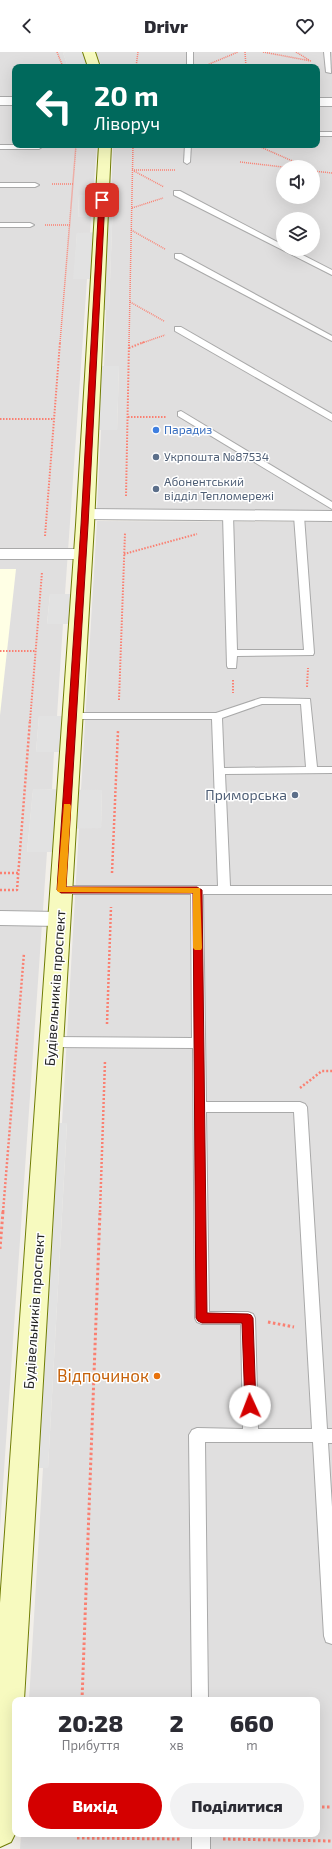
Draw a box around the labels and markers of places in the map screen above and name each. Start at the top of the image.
pin [85,183,119,217]
place label: Парадиз [164,422,212,436]
marker: Парадиз [151,425,161,435]
place label: Укрпошта №87534 [164,449,269,463]
marker: Укрпошта №87534 [151,452,161,462]
place label: Абонентський відділ Тепломережі [164,474,274,502]
marker: Абонентський відділ Тепломережі [151,484,161,494]
place label: Приморська [205,786,287,803]
marker: Приморська [290,790,300,800]
place label: Відпочинок [57,1365,149,1385]
marker: Відпочинок [152,1371,162,1381]

